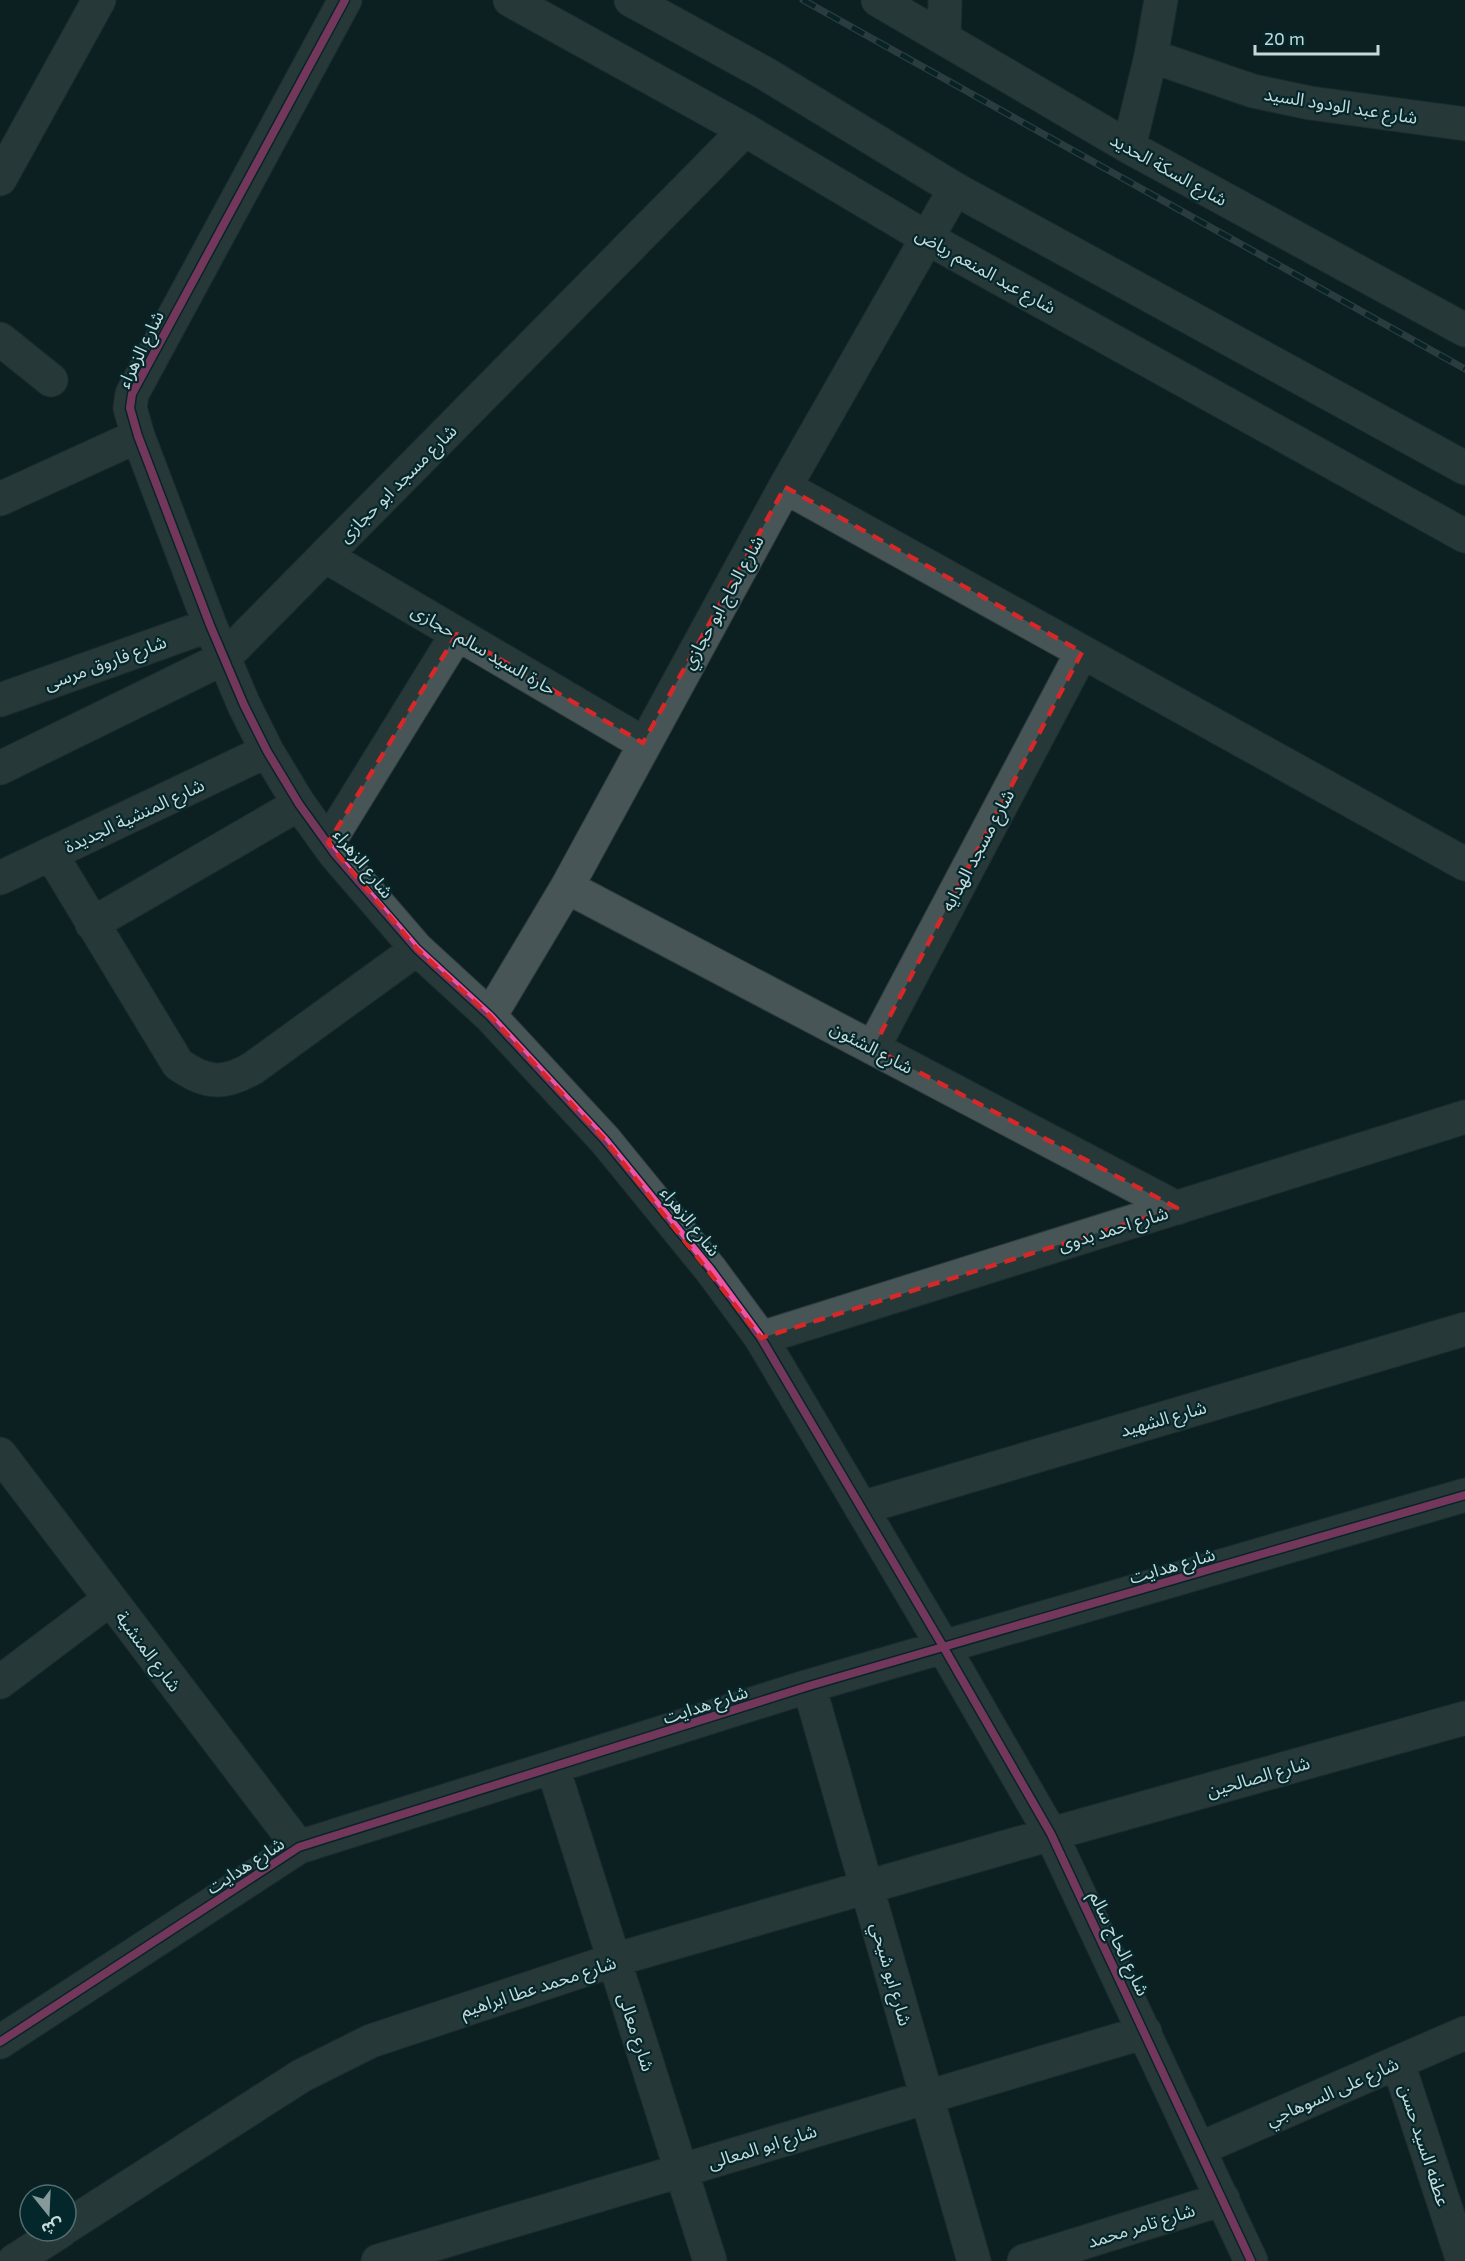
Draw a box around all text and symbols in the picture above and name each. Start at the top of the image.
scale bar [1255,18,1378,56]
text: 20 m [1264,27,1305,49]
street label: شارع عبد الودود السيد [1262,82,1419,132]
street label: شارع السكة الحديد [1105,128,1231,214]
street label: شارع عبد المنعم رياض [910,222,1060,321]
street label: شارع الزهراء [112,307,172,393]
street label: شارع مسجد ابو حجازى [333,419,464,550]
street label: شارع الحاج ابو حجازي [676,531,771,675]
street label: حارة السيد سالم حجازى [406,599,560,702]
street label: شارع فاروق مرسى [41,630,170,698]
street label: شارع المنشية الجديدة [61,773,209,861]
street label: شارع مسجد الهدايه [936,785,1022,917]
street label: شارع الزهراء [326,824,399,905]
street label: شارع الشئون [825,1016,917,1081]
street label: شارع الزهراء [653,1182,726,1263]
street label: شارع احمد بدوى [1055,1201,1172,1259]
street label: شارع الشهيد [1117,1395,1210,1445]
street label: شارع هدايت [1127,1542,1219,1592]
street label: شارع المنشية [108,1606,186,1698]
street label: شارع هدايت [660,1680,752,1732]
street label: شارع الصالحين [1204,1751,1313,1805]
street label: شارع هدايت [202,1832,290,1902]
street label: شارع الحاج سالم [1081,1887,1155,2001]
street label: شارع ابو شيحي [863,1920,917,2029]
street label: شارع محمد عطا ابراهيم [457,1950,620,2025]
street label: شارع معالى [610,1990,660,2075]
street label: شارع على السوهاجي [1262,2052,1403,2134]
street label: عطفه السيد حسن [1394,2081,1455,2209]
street label: شارع ابو المعالى [705,2119,820,2177]
north arrow [18,2183,78,2243]
street label: شارع تامر محمد [1085,2198,1199,2256]
text: ش [39,2214,66,2240]

